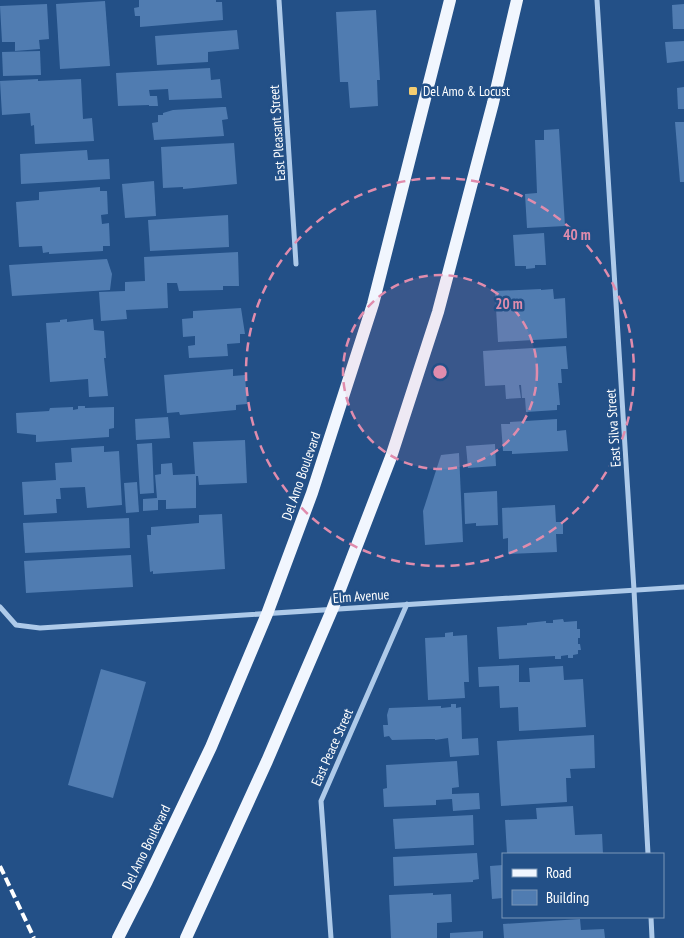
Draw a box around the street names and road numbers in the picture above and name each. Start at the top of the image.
street label: East Pleasant Street [265,84,289,182]
street label: East Silva Street [601,388,625,468]
street label: Del Amo Boulevard [277,429,325,523]
street label: Elm Avenue [332,585,390,607]
street label: East Peace Street [307,705,357,789]
street label: Del Amo Boulevard [118,802,174,892]

